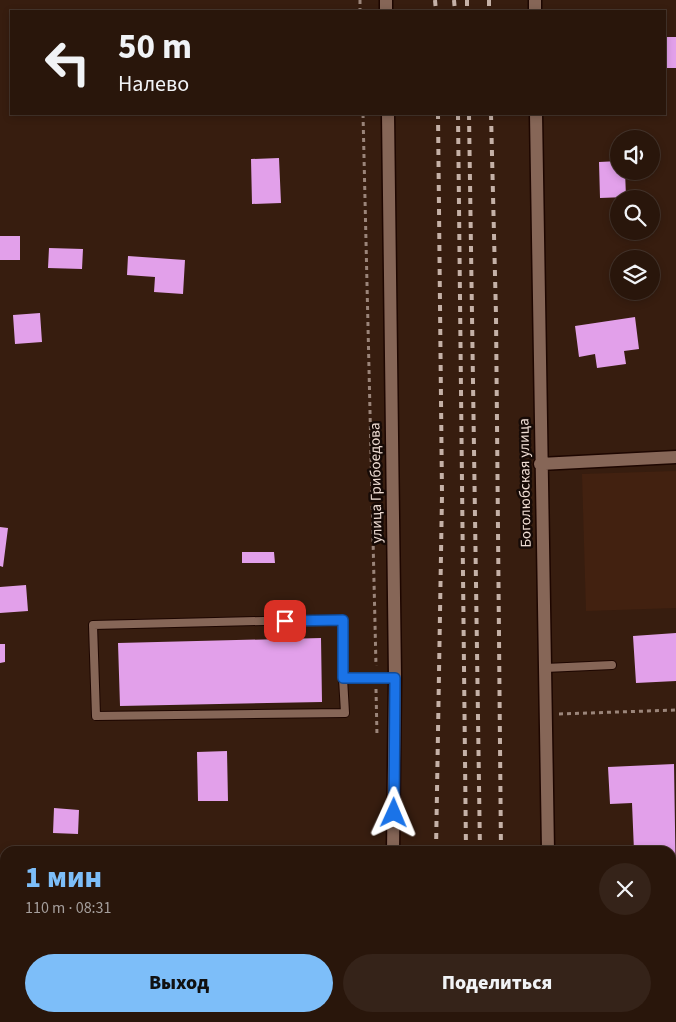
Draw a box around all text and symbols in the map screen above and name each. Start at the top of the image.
text: 50 m [118,22,192,72]
icon: left [35,30,100,95]
text: Налево [118,68,189,100]
map controls [610,130,660,300]
button: sound [610,130,660,180]
button: search [610,190,660,240]
button: layers [610,250,660,300]
street label: Боголюбская улица [513,418,537,548]
street label: улица Грибоедова [364,422,388,544]
pin [264,600,306,642]
icon: arrive [271,607,299,635]
position arrow [367,786,419,838]
text: 1 мин [25,856,102,899]
button: close [599,863,651,915]
text: 110 m · 08:31 [25,897,112,919]
button: Выход [25,954,333,1012]
button: Поделиться [343,954,651,1012]

